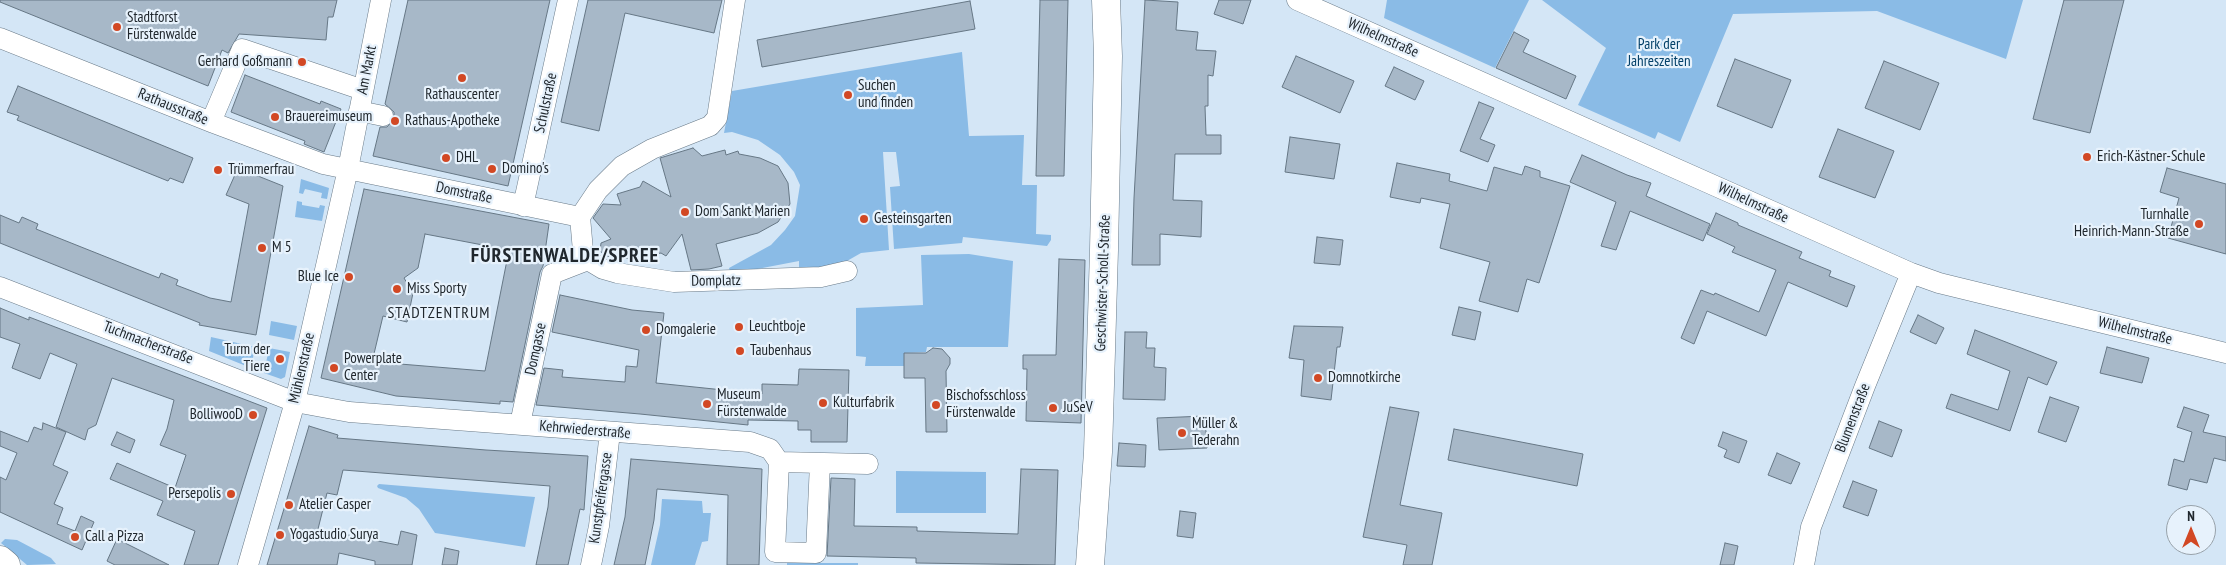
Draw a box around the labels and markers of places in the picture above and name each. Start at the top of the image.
place label: Stadtforst Fürstenwalde [127,9,197,44]
marker: Stadtforst Fürstenwalde [111,21,123,33]
place label: Gerhard Goßmann [198,53,292,71]
marker: Gerhard Goßmann [296,56,308,68]
marker: Rathauscenter [456,72,468,84]
place label: Suchen und finden [858,77,913,112]
place label: Rathauscenter [425,86,499,104]
marker: Suchen und finden [842,89,854,101]
place label: Brauereimuseum [285,108,372,126]
marker: Brauereimuseum [269,111,281,123]
place label: Rathaus-Apotheke [405,112,500,130]
marker: Rathaus-Apotheke [389,115,401,127]
place label: Erich-Kästner-Schule [2097,148,2206,166]
place label: DHL [456,149,478,167]
marker: Erich-Kästner-Schule [2081,151,2093,163]
marker: DHL [440,152,452,164]
place label: Domino's [502,160,549,178]
place label: Trümmerfrau [228,161,294,179]
marker: Domino's [486,163,498,175]
marker: Trümmerfrau [212,164,224,176]
place label: Dom Sankt Marien [695,203,790,221]
marker: Dom Sankt Marien [679,206,691,218]
place label: Turnhalle Heinrich-Mann-Straße [2074,206,2189,241]
place label: Gesteinsgarten [874,210,951,228]
marker: Gesteinsgarten [858,213,870,225]
marker: Turnhalle Heinrich-Mann-Straße [2193,218,2205,230]
place label: M 5 [272,239,291,257]
marker: M 5 [256,242,268,254]
place label: Blue Ice [298,268,339,286]
marker: Blue Ice [343,271,355,283]
place label: Miss Sporty [407,280,467,298]
marker: Miss Sporty [391,283,403,295]
place label: Leuchtboje [749,318,806,336]
place label: Domgalerie [656,321,716,339]
marker: Leuchtboje [733,321,745,333]
marker: Domgalerie [640,324,652,336]
place label: Turm der Tiere [224,341,270,376]
place label: Taubenhaus [750,342,811,360]
marker: Taubenhaus [734,345,746,357]
place label: Powerplate Center [344,350,402,385]
marker: Turm der Tiere [274,353,286,365]
marker: Powerplate Center [328,362,340,374]
place label: Domnotkirche [1328,369,1401,387]
marker: Domnotkirche [1312,372,1324,384]
place label: Museum Fürstenwalde [717,386,787,421]
place label: Bischofsschloss Fürstenwalde [946,387,1026,422]
place label: Kulturfabrik [833,394,894,412]
marker: Kulturfabrik [817,397,829,409]
marker: Museum Fürstenwalde [701,398,713,410]
marker: Bischofsschloss Fürstenwalde [930,399,942,411]
place label: JuSeV [1063,399,1093,417]
marker: JuSeV [1047,402,1059,414]
place label: BolliwooD [190,406,243,424]
marker: BolliwooD [247,409,259,421]
place label: Müller & Tederahn [1192,415,1239,450]
marker: Müller & Tederahn [1176,427,1188,439]
place label: Persepolis [168,485,221,503]
marker: Persepolis [225,488,237,500]
place label: Atelier Casper [299,496,371,514]
marker: Atelier Casper [283,499,295,511]
place label: Yogastudio Surya [290,526,378,544]
place label: Call a Pizza [85,528,144,546]
marker: Yogastudio Surya [274,529,286,541]
marker: Call a Pizza [69,531,81,543]

